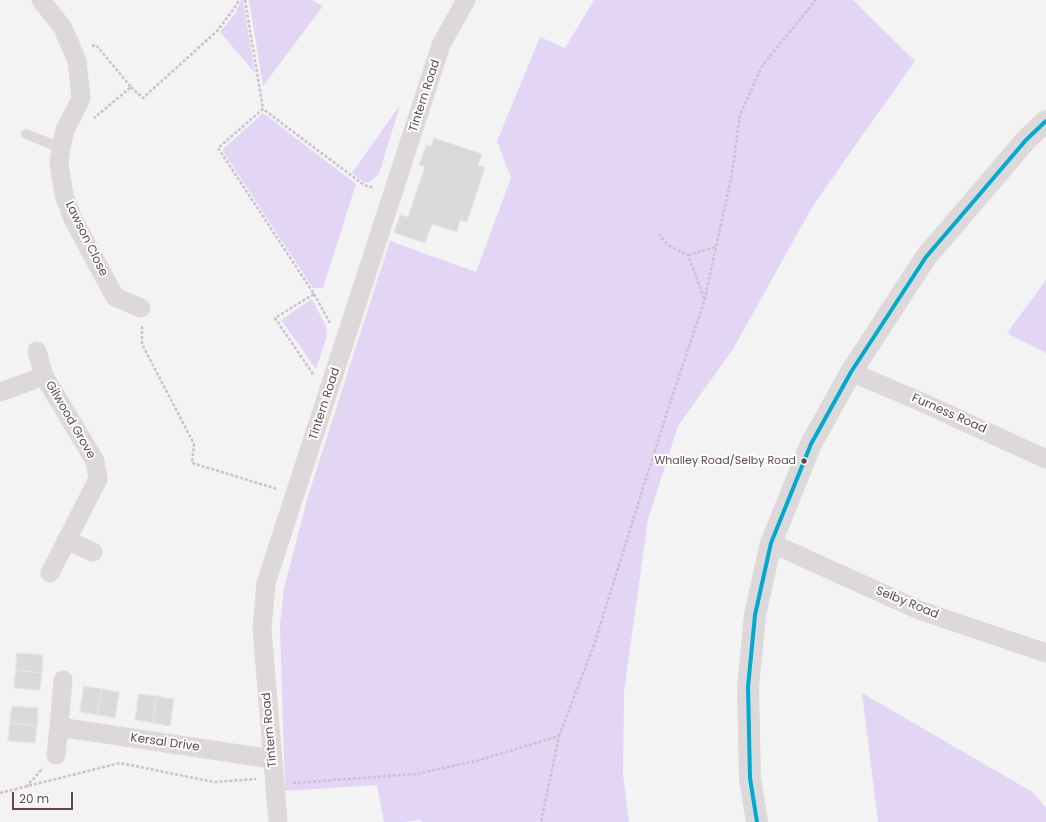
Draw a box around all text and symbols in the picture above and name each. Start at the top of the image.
street label: Tintern Road [406,58,444,134]
street label: Lawson Close [62,199,110,279]
street label: Tintern Road [306,366,344,442]
street label: Gilwood Grove [42,379,98,461]
street label: Furness Road [909,391,989,437]
place label: Whalley Road/Selby Road [654,454,796,468]
marker: Whalley Road/Selby Road [799,456,809,466]
street label: Selby Road [873,584,941,622]
street label: Tintern Road [260,692,280,768]
street label: Kersal Drive [129,731,201,755]
scale bar [14,784,75,810]
text: 20 m [19,790,49,807]

